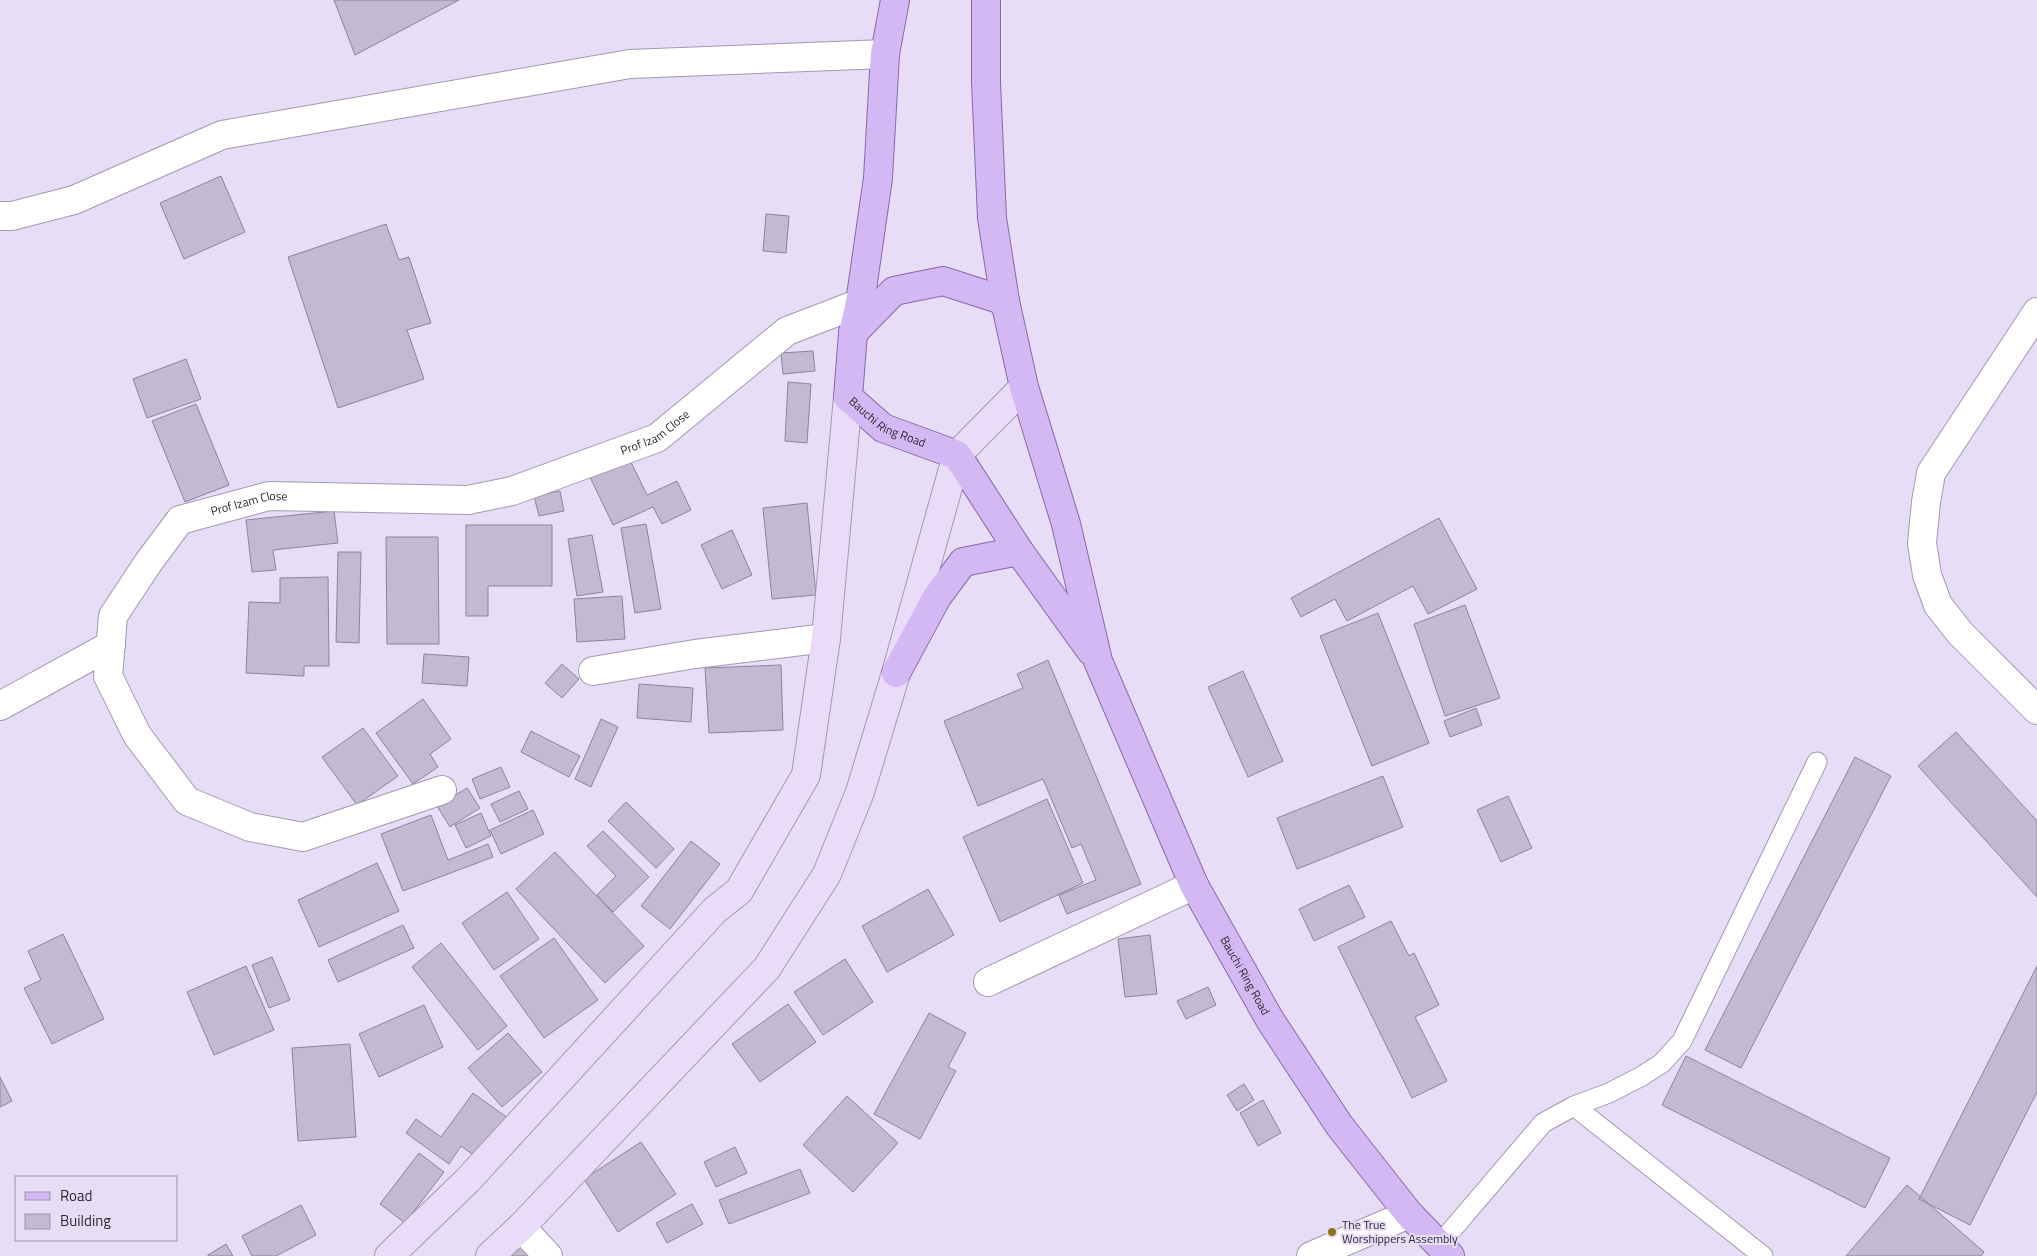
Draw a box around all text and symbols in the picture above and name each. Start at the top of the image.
street label: Bauchi Ring Road [845,392,929,452]
street label: Prof Izam Close [617,405,694,460]
street label: Prof Izam Close [208,486,288,520]
street label: Bauchi Ring Road [1216,932,1275,1019]
legend [15,1176,178,1241]
text: Road [60,1184,92,1207]
text: Building [60,1209,111,1232]
place label: The True Worshippers Assembly [1342,1215,1458,1248]
marker: The True Worshippers Assembly [1326,1226,1338,1238]

